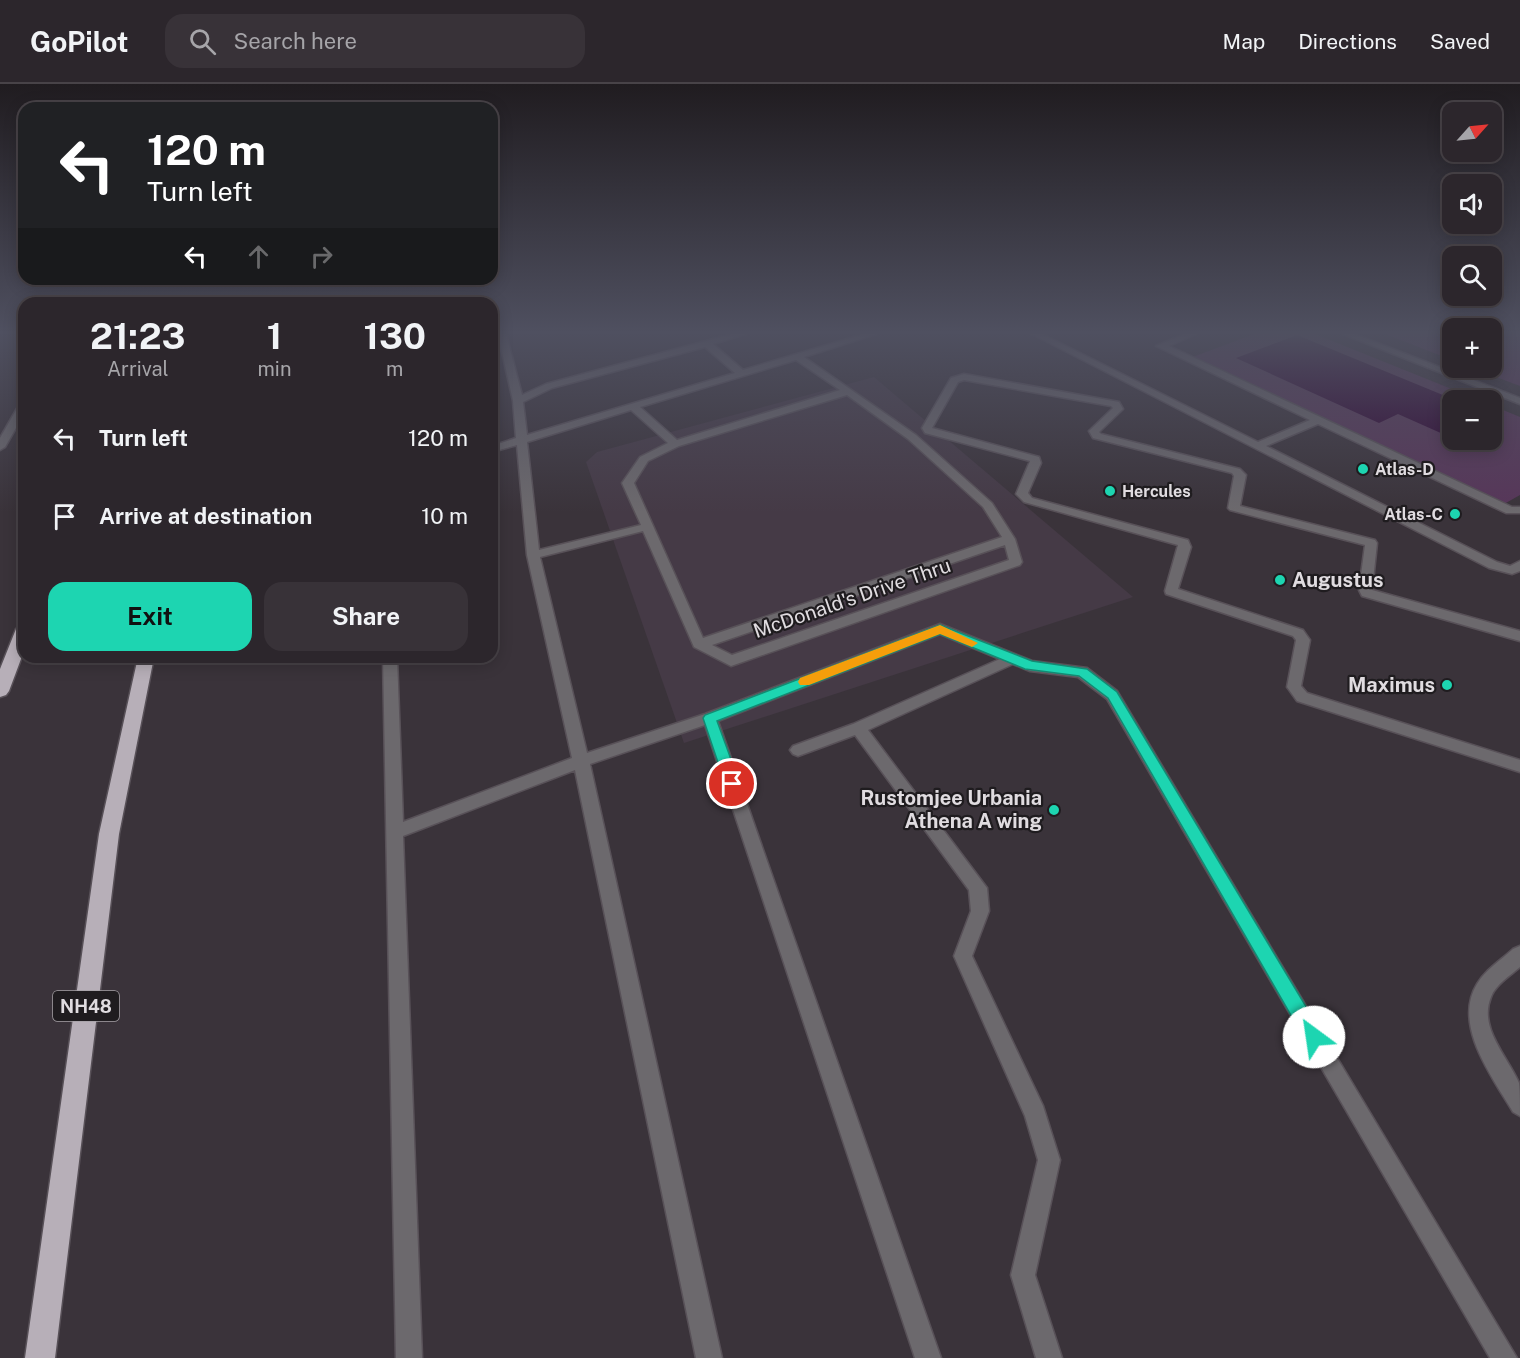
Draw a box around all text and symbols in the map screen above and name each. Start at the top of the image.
search box [165,14,585,68]
text: GoPilot [30,25,129,58]
icon: search [186,25,219,58]
text: Search here [234,28,357,54]
text: Map [1223,29,1265,54]
text: Directions [1298,29,1397,54]
text: Saved [1430,29,1490,54]
north arrow [1442,102,1502,162]
map controls [1442,102,1502,450]
text: 120 m [147,125,266,174]
icon: left [48,126,126,204]
button: sound [1442,174,1502,234]
text: Turn left [147,175,253,207]
icon: left [179,240,212,273]
icon: ahead [242,240,275,273]
icon: right [305,240,338,273]
button: search [1442,246,1502,306]
text: 21:23 [90,315,186,357]
text: 1 [267,315,282,357]
text: 130 [364,315,426,357]
button: + [1442,318,1502,378]
text: Arrival [107,357,169,381]
text: min [258,357,291,381]
text: m [386,357,403,381]
button: − [1442,390,1502,450]
icon: left [48,422,81,455]
text: Turn left [99,425,188,451]
text: 120 m [408,425,468,451]
place label: Atlas-D [1375,460,1434,479]
marker: Atlas-D [1356,462,1370,476]
place label: Hercules [1122,482,1191,501]
marker: Hercules [1103,484,1117,498]
icon: arrive [48,500,81,533]
text: Arrive at destination [99,503,312,529]
text: 10 m [421,503,468,529]
place label: Atlas-C [1384,505,1443,524]
marker: Atlas-C [1448,507,1462,521]
street label: McDonald's Drive Thru [750,553,954,643]
place label: Augustus [1292,568,1384,592]
marker: Augustus [1273,573,1287,587]
button: Exit [48,582,252,651]
button: Share [264,582,468,651]
place label: Maximus [1348,673,1435,697]
marker: Maximus [1440,678,1454,692]
pin [706,758,757,809]
icon: arrive [715,767,748,800]
place label: Rustomjee Urbania Athena A wing [860,786,1042,833]
marker: Rustomjee Urbania Athena A wing [1047,803,1061,817]
road number: NH48 [53,991,119,1021]
position arrow [1282,1005,1346,1069]

